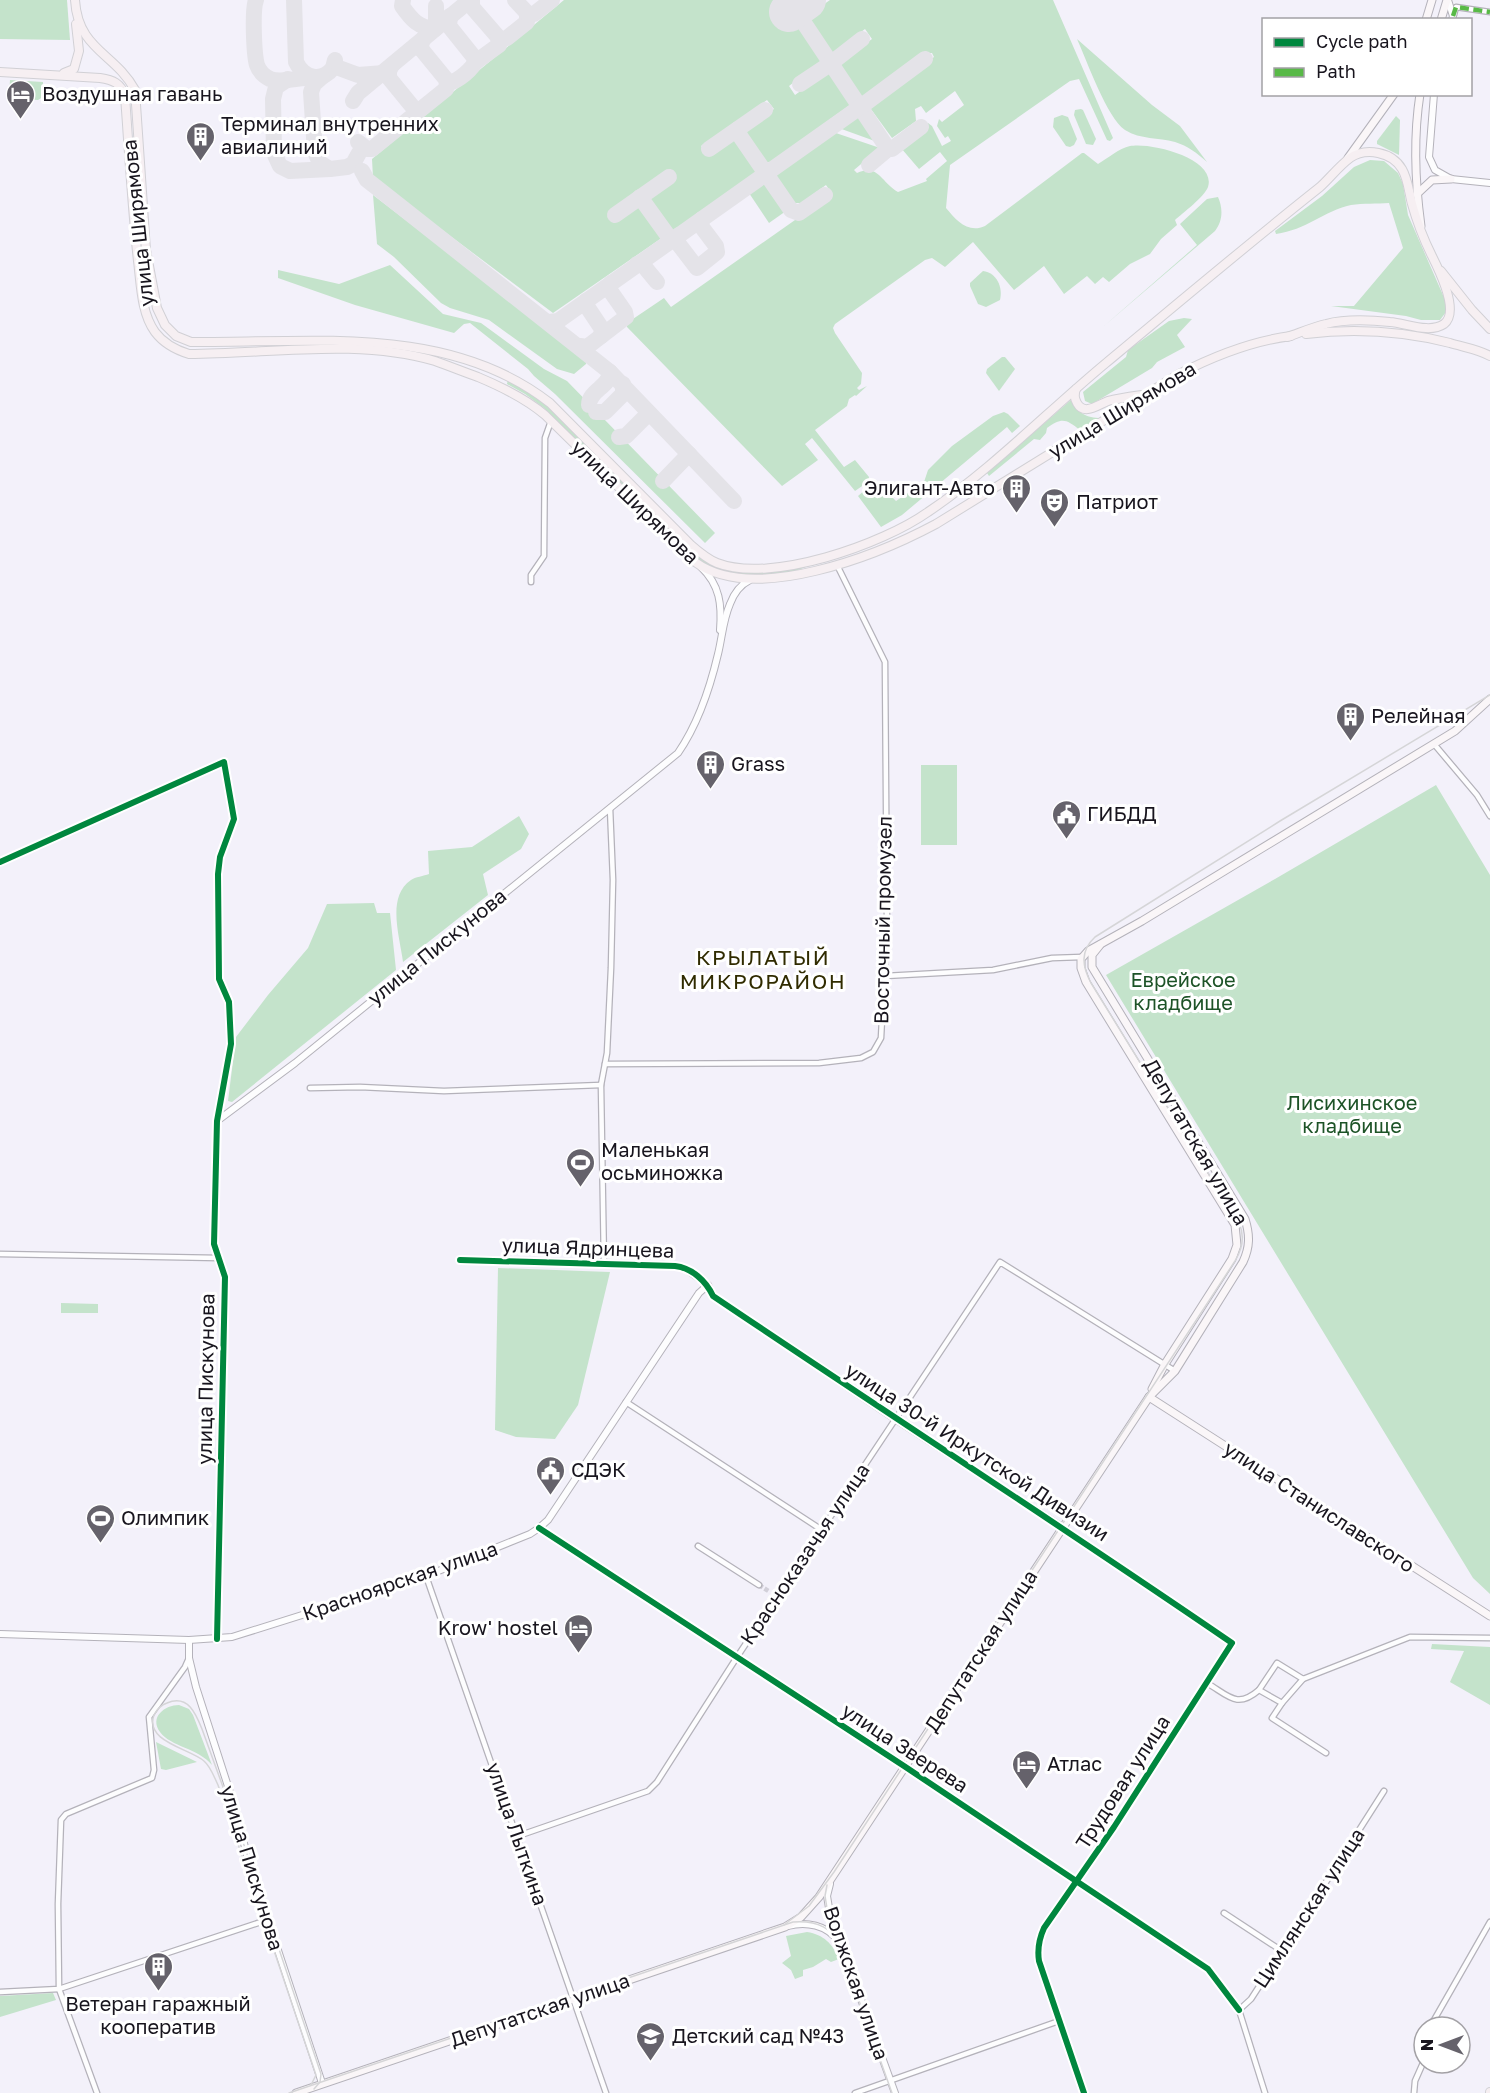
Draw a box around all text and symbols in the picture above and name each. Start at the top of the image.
legend [1262,18,1472,96]
text: Cycle path [1316,30,1408,52]
text: Path [1316,60,1356,82]
hotel icon: Воздушная гавань [5,78,37,120]
place label: Воздушная гавань [42,81,223,105]
place label: Терминал внутренних авиалиний [221,111,439,158]
building icon: Терминал внутренних авиалиний [184,120,216,162]
street label: улица Ширямова [116,138,158,308]
street label: улица Ширямова [1043,356,1200,463]
street label: улица Ширямова [567,434,704,568]
building icon: Элигант-Авто [1000,472,1032,514]
place label: Элигант-Авто [864,475,995,499]
theatre icon: Патриот [1039,486,1071,528]
place label: Патриот [1076,489,1158,513]
building icon: Релейная [1334,700,1366,742]
place label: Релейная [1371,703,1466,727]
building icon: Grass [694,748,726,790]
place label: Grass [731,751,785,775]
public building icon: ГИБДД [1050,798,1082,840]
place label: ГИБДД [1087,801,1157,825]
street label: Восточный промузел [868,816,896,1024]
street label: улица Пискунова [362,883,511,1009]
district label: КРЫЛАТЫЙ МИКРОРАЙОН [680,944,846,994]
park label: Еврейское кладбище [1130,967,1236,1014]
street label: Депутатская улица [1139,1054,1254,1229]
park label: Лисихинское кладбище [1287,1090,1417,1137]
place label: Маленькая осьминожка [601,1137,723,1184]
sports icon: Маленькая осьминожка [564,1146,596,1188]
street label: улица Ядринцева [501,1232,675,1262]
street label: улица Пискунова [192,1293,218,1465]
street label: улица 30-й Иркутской Дивизии [841,1357,1114,1545]
street label: улица Станиславского [1220,1436,1419,1577]
public building icon: СДЭК [534,1454,566,1496]
place label: СДЭК [571,1457,626,1481]
street label: Красноказачья улица [734,1458,874,1649]
sports icon: Олимпик [84,1502,116,1544]
place label: Олимпик [121,1505,209,1529]
street label: Красноярская улица [299,1535,500,1625]
street label: Депутатская улица [919,1565,1041,1736]
hotel icon: Krow' hostel [563,1612,595,1654]
place label: Krow' hostel [438,1615,558,1639]
street label: улица Зверева [838,1697,973,1797]
street label: Трудовая улица [1070,1710,1174,1853]
hotel icon: Атлас [1010,1748,1042,1790]
place label: Атлас [1047,1751,1102,1775]
street label: улица Лыткина [482,1759,554,1908]
street label: улица Пискунова [216,1782,289,1953]
street label: Цимлянская улица [1248,1823,1369,1992]
street label: Волжская улица [819,1903,894,2063]
building icon: Ветеран гаражный кооператив [142,1950,174,1992]
street label: Депутатская улица [447,1967,633,2051]
place label: Ветеран гаражный кооператив [65,1991,251,2038]
north arrow [1412,2015,1472,2075]
school or university icon: Детский сад №43 [635,2020,667,2062]
place label: Детский сад №43 [672,2023,844,2047]
text: N [1417,2039,1437,2051]

